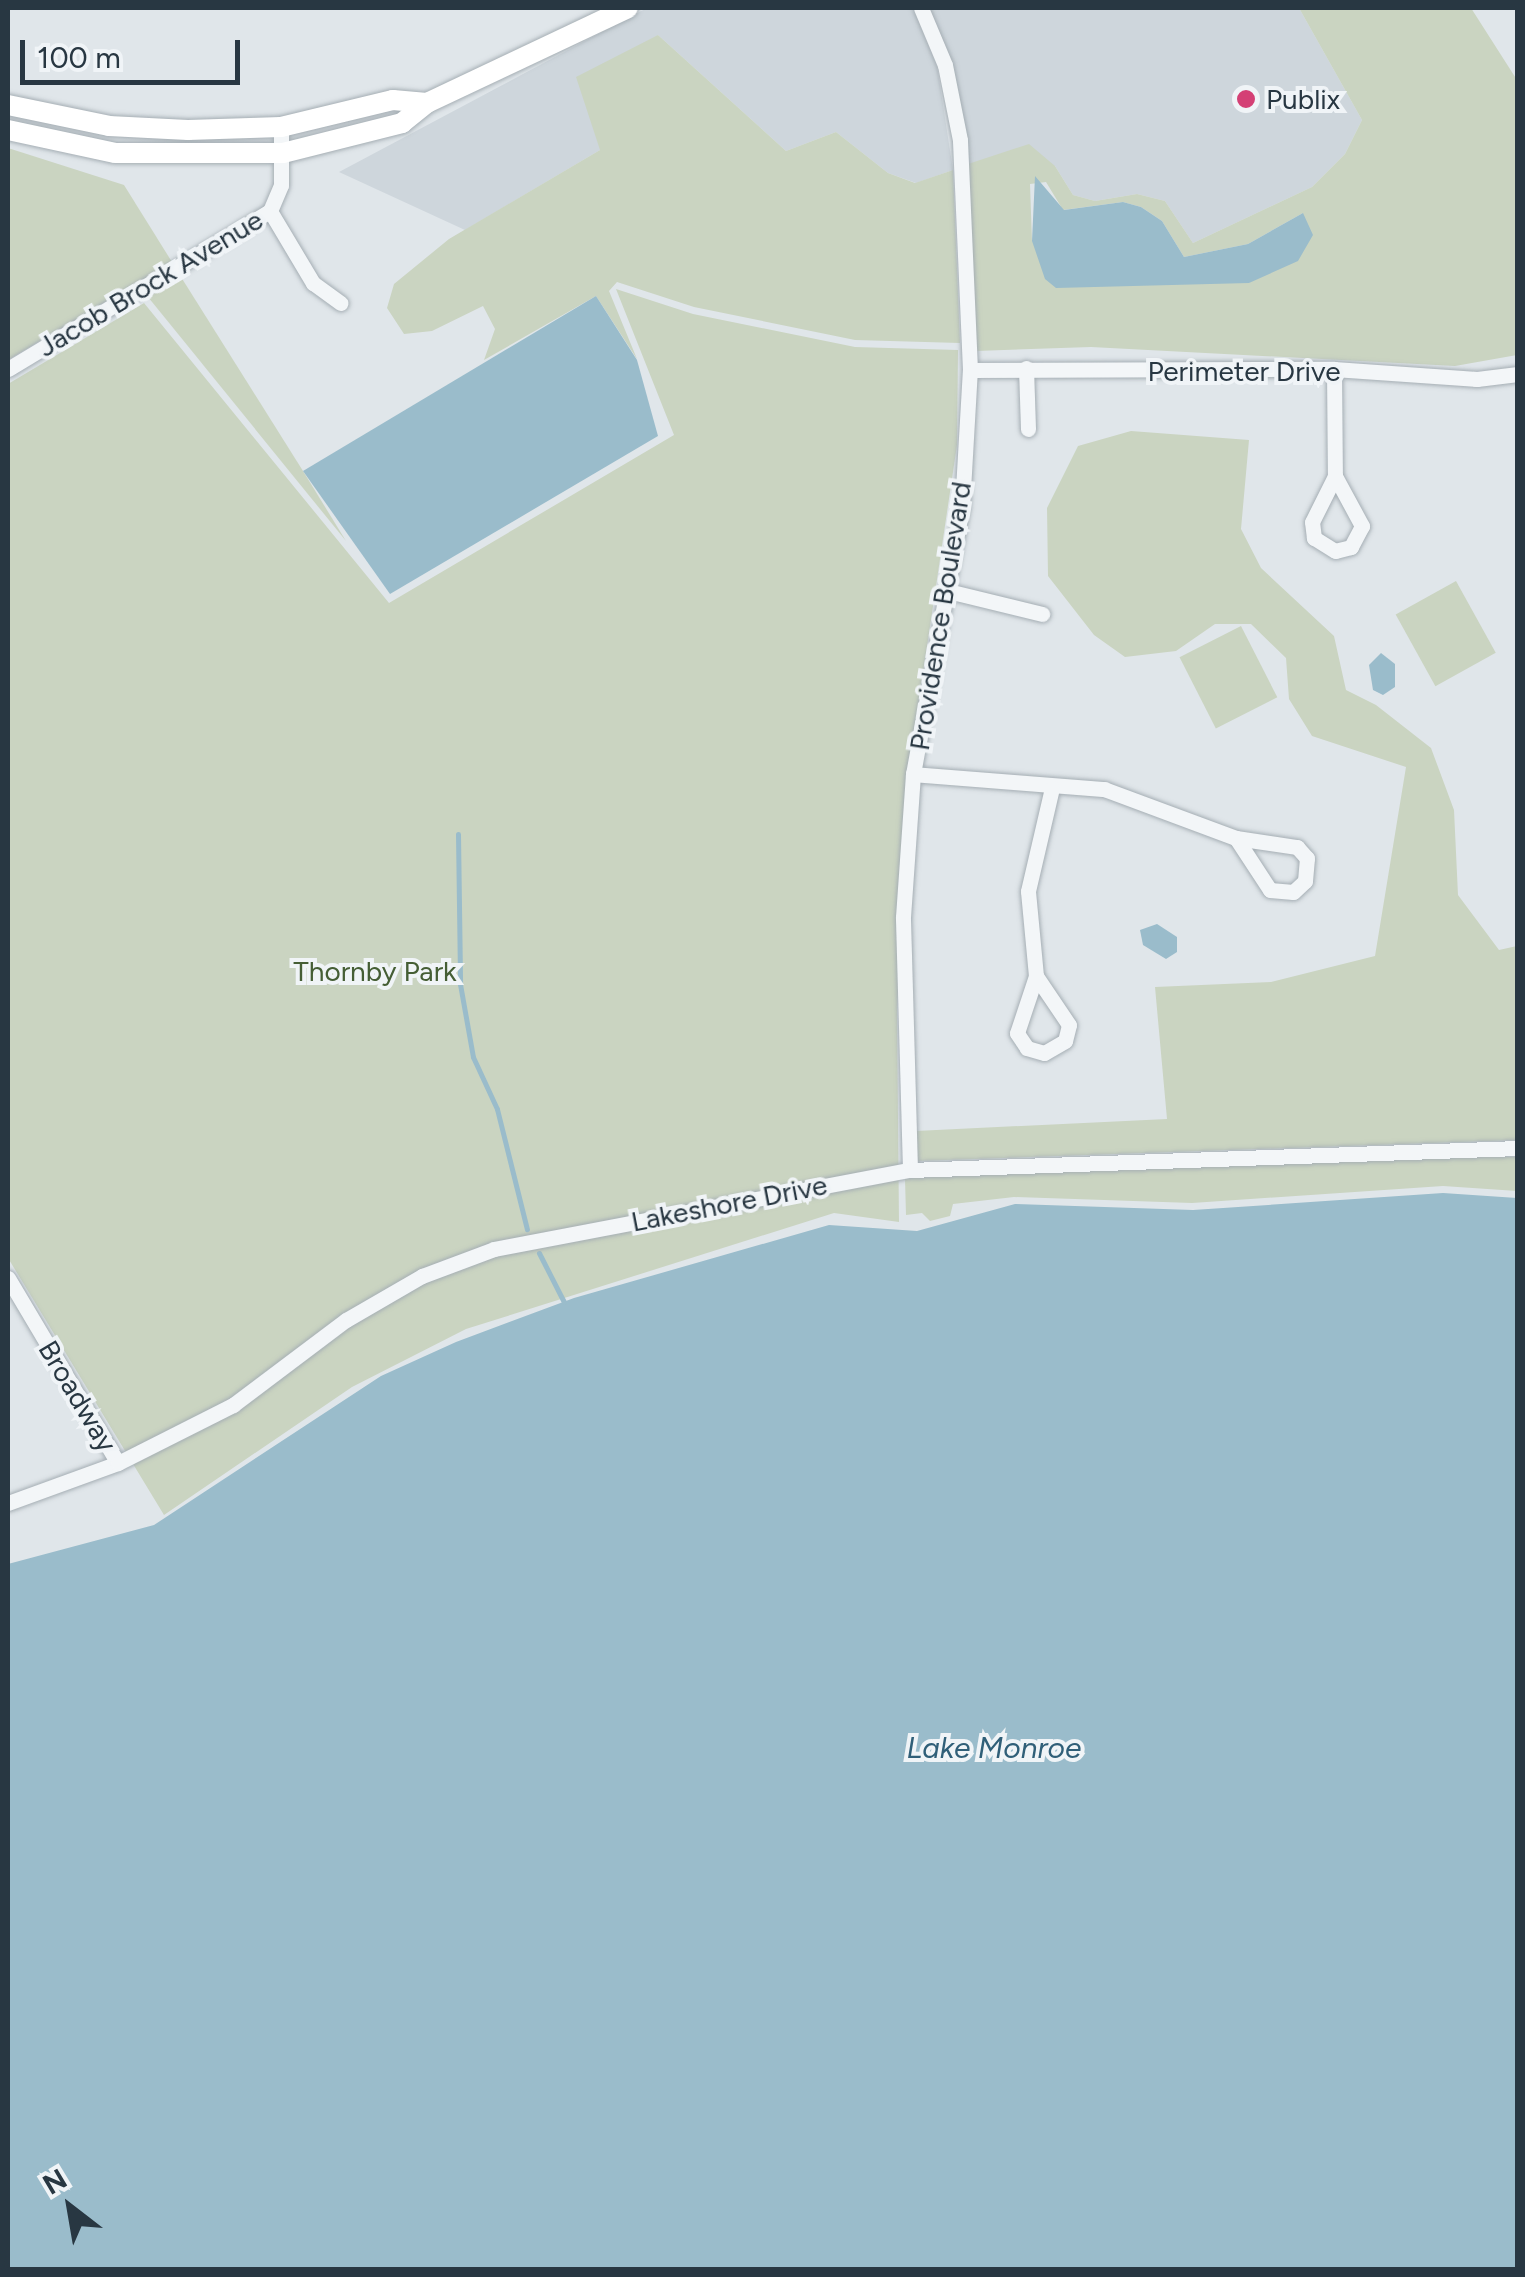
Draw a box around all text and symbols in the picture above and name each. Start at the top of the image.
scale bar [25,20,245,82]
text: 100 m [37,39,121,76]
place label: Publix [1266,82,1340,116]
marker: Publix [1235,88,1257,110]
street label: Jacob Brock Avenue [31,203,269,363]
street label: Perimeter Drive [1147,354,1341,388]
street label: Providence Boulevard [902,479,978,753]
park label: Thornby Park [293,954,457,988]
street label: Lakeshore Drive [628,1168,830,1238]
street label: Broadway [32,1334,124,1458]
water label: Lake Monroe [907,1730,1081,1766]
north arrow [20,2157,120,2257]
text: N [37,2161,73,2201]

